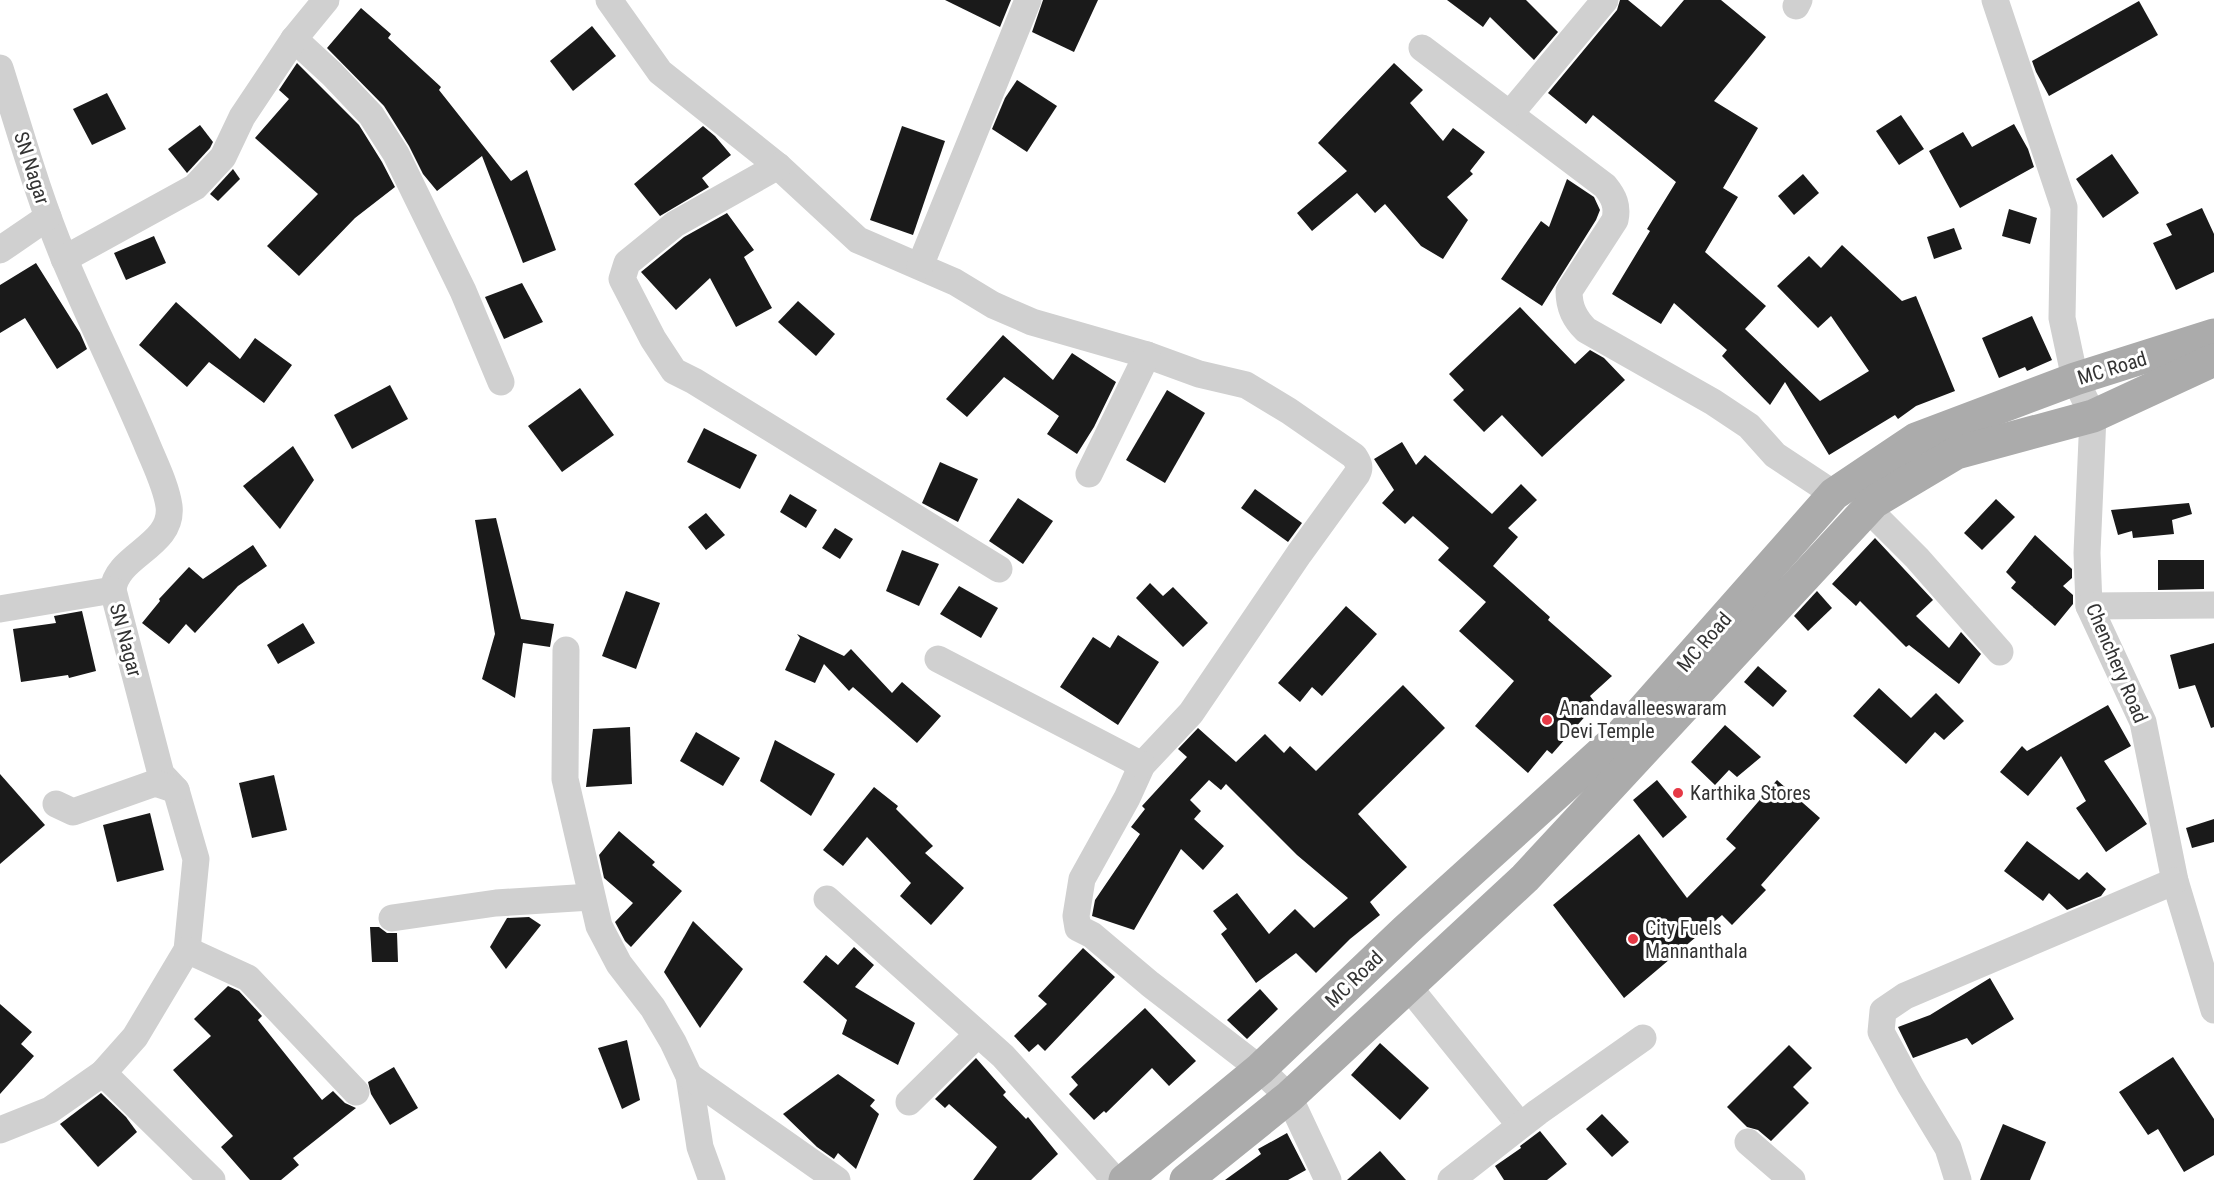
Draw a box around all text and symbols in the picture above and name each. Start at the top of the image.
street label: SN Nagar [9,129,55,207]
street label: MC Road [2074,346,2150,390]
street label: Chenchery Road [2081,600,2153,726]
street label: SN Nagar [105,601,147,679]
street label: MC Road [1672,607,1736,677]
place label: Anandavalleeswaram Devi Temple [1559,696,1727,743]
marker: Anandavalleeswaram Devi Temple [1540,713,1554,727]
place label: Karthika Stores [1690,781,1811,805]
marker: Karthika Stores [1671,786,1685,800]
place label: City Fuels Mannanthala [1645,916,1748,963]
marker: City Fuels Mannanthala [1626,932,1640,946]
street label: MC Road [1320,946,1388,1012]

